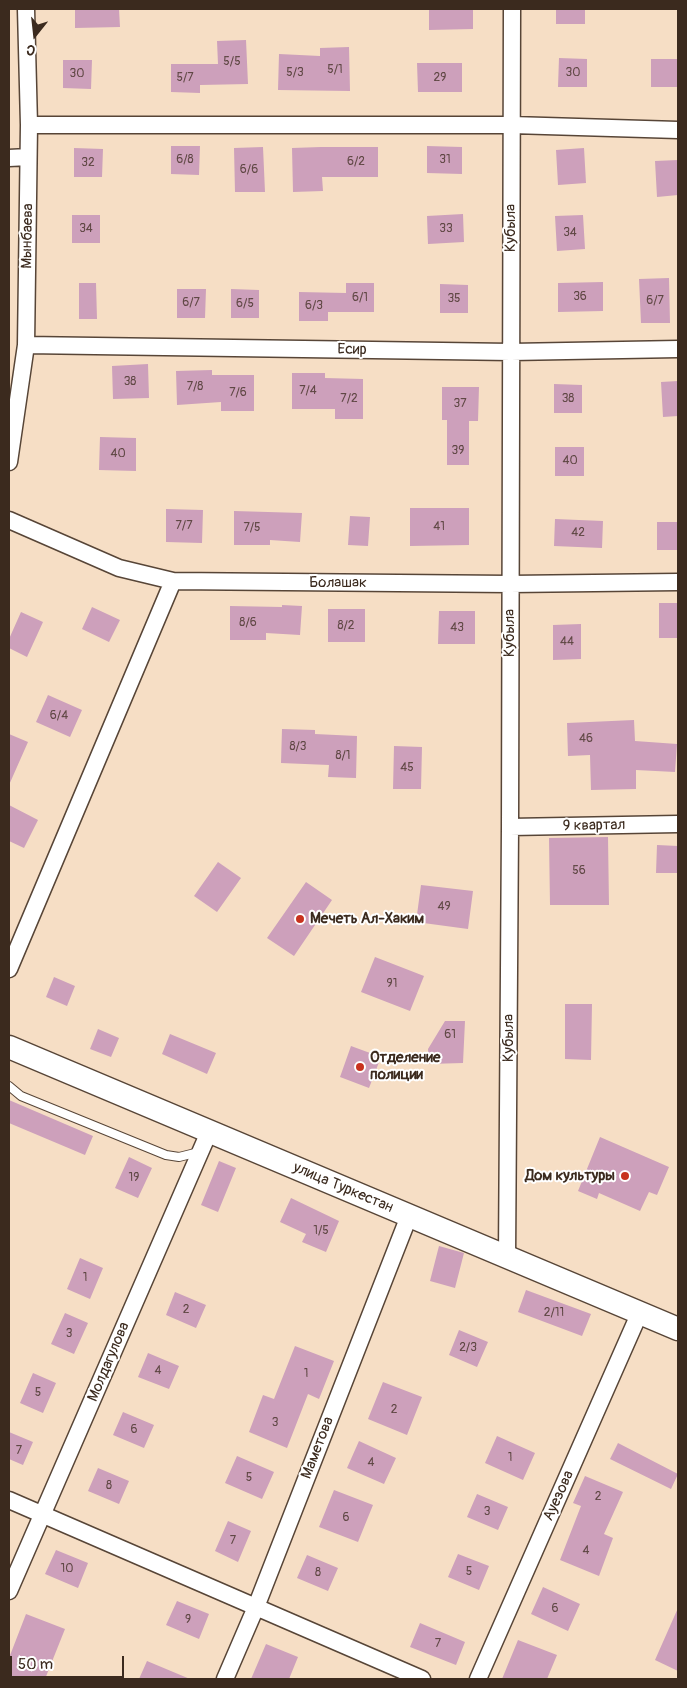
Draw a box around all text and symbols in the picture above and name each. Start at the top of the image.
north arrow [10,10,60,60]
text: С [24,41,37,59]
house number: 5/5 [223,55,241,69]
house number: 5/1 [327,63,343,77]
house number: 5/3 [286,66,304,80]
house number: 30 [566,66,580,80]
house number: 30 [70,67,84,81]
house number: 5/7 [176,71,194,85]
house number: 29 [434,71,446,85]
house number: 6/8 [176,153,194,167]
house number: 31 [439,153,451,167]
house number: 6/2 [347,155,365,169]
house number: 32 [81,156,95,170]
house number: 6/6 [240,163,258,177]
street label: Мынбаева [18,203,38,269]
street label: Кубыла [502,204,520,252]
house number: 34 [79,222,93,236]
house number: 33 [439,222,453,236]
house number: 34 [563,226,577,240]
house number: 36 [573,290,587,304]
house number: 6/1 [352,291,368,305]
house number: 35 [447,292,461,306]
house number: 6/7 [646,294,664,308]
house number: 6/7 [182,296,200,310]
house number: 6/5 [236,297,254,311]
house number: 6/3 [305,299,323,313]
street label: Есир [337,341,367,359]
house number: 38 [124,375,136,389]
house number: 7/8 [187,380,203,394]
house number: 7/4 [299,384,317,398]
house number: 7/6 [229,386,247,400]
house number: 7/2 [340,392,358,406]
house number: 38 [562,392,574,406]
house number: 37 [453,397,467,411]
house number: 39 [452,444,464,458]
house number: 40 [110,447,126,461]
house number: 40 [562,454,578,468]
house number: 7/7 [175,519,193,533]
house number: 41 [433,520,445,534]
house number: 7/5 [243,521,261,535]
house number: 42 [571,526,585,540]
street label: Болашак [309,574,367,592]
street label: Кубыла [501,609,519,657]
house number: 8/6 [239,616,257,630]
house number: 8/2 [337,619,355,633]
house number: 43 [450,621,464,635]
house number: 44 [560,635,574,649]
house number: 6/4 [50,709,68,723]
house number: 46 [579,732,593,746]
house number: 8/3 [289,740,307,754]
house number: 8/1 [335,749,351,763]
house number: 45 [400,761,414,775]
street label: 9 квартал [563,816,625,836]
house number: 56 [572,864,586,878]
house number: 49 [437,900,451,914]
place label: Мечеть Ал-Хаким [310,910,424,928]
marker: Мечеть Ал-Хаким [294,913,306,925]
house number: 91 [387,977,397,991]
street label: Кубыла [500,1014,518,1062]
house number: 61 [444,1028,456,1042]
place label: Отделение полиции [370,1049,440,1084]
marker: Отделение полиции [354,1061,366,1073]
street label: улица Туркестан [290,1159,396,1217]
place label: Дом культуры [525,1167,615,1185]
marker: Дом культуры [619,1170,631,1182]
house number: 19 [129,1171,139,1185]
house number: 1/5 [313,1224,329,1238]
house number: 1 [83,1271,87,1285]
house number: 2 [183,1303,189,1317]
house number: 2/11 [544,1306,564,1320]
street label: Молдагулова [84,1320,134,1404]
house number: 3 [66,1327,72,1341]
house number: 2/3 [459,1341,477,1355]
house number: 4 [155,1364,161,1378]
house number: 1 [304,1367,308,1381]
house number: 5 [35,1386,41,1400]
house number: 2 [391,1403,397,1417]
street label: Маметова [298,1414,338,1482]
house number: 3 [272,1416,278,1430]
house number: 6 [131,1423,137,1437]
house number: 7 [16,1444,22,1458]
house number: 1 [508,1451,512,1465]
house number: 4 [368,1456,374,1470]
street label: Ауезова [540,1468,578,1524]
house number: 5 [246,1471,252,1485]
house number: 8 [106,1479,112,1493]
house number: 2 [595,1490,601,1504]
house number: 3 [484,1505,490,1519]
house number: 6 [343,1511,349,1525]
house number: 7 [230,1534,236,1548]
house number: 4 [583,1544,589,1558]
house number: 10 [61,1562,73,1576]
house number: 5 [466,1565,472,1579]
house number: 8 [315,1566,321,1580]
house number: 6 [552,1602,558,1616]
house number: 9 [185,1613,191,1627]
house number: 7 [435,1637,441,1651]
scale bar [12,1646,126,1678]
text: 50 m [18,1655,53,1674]

